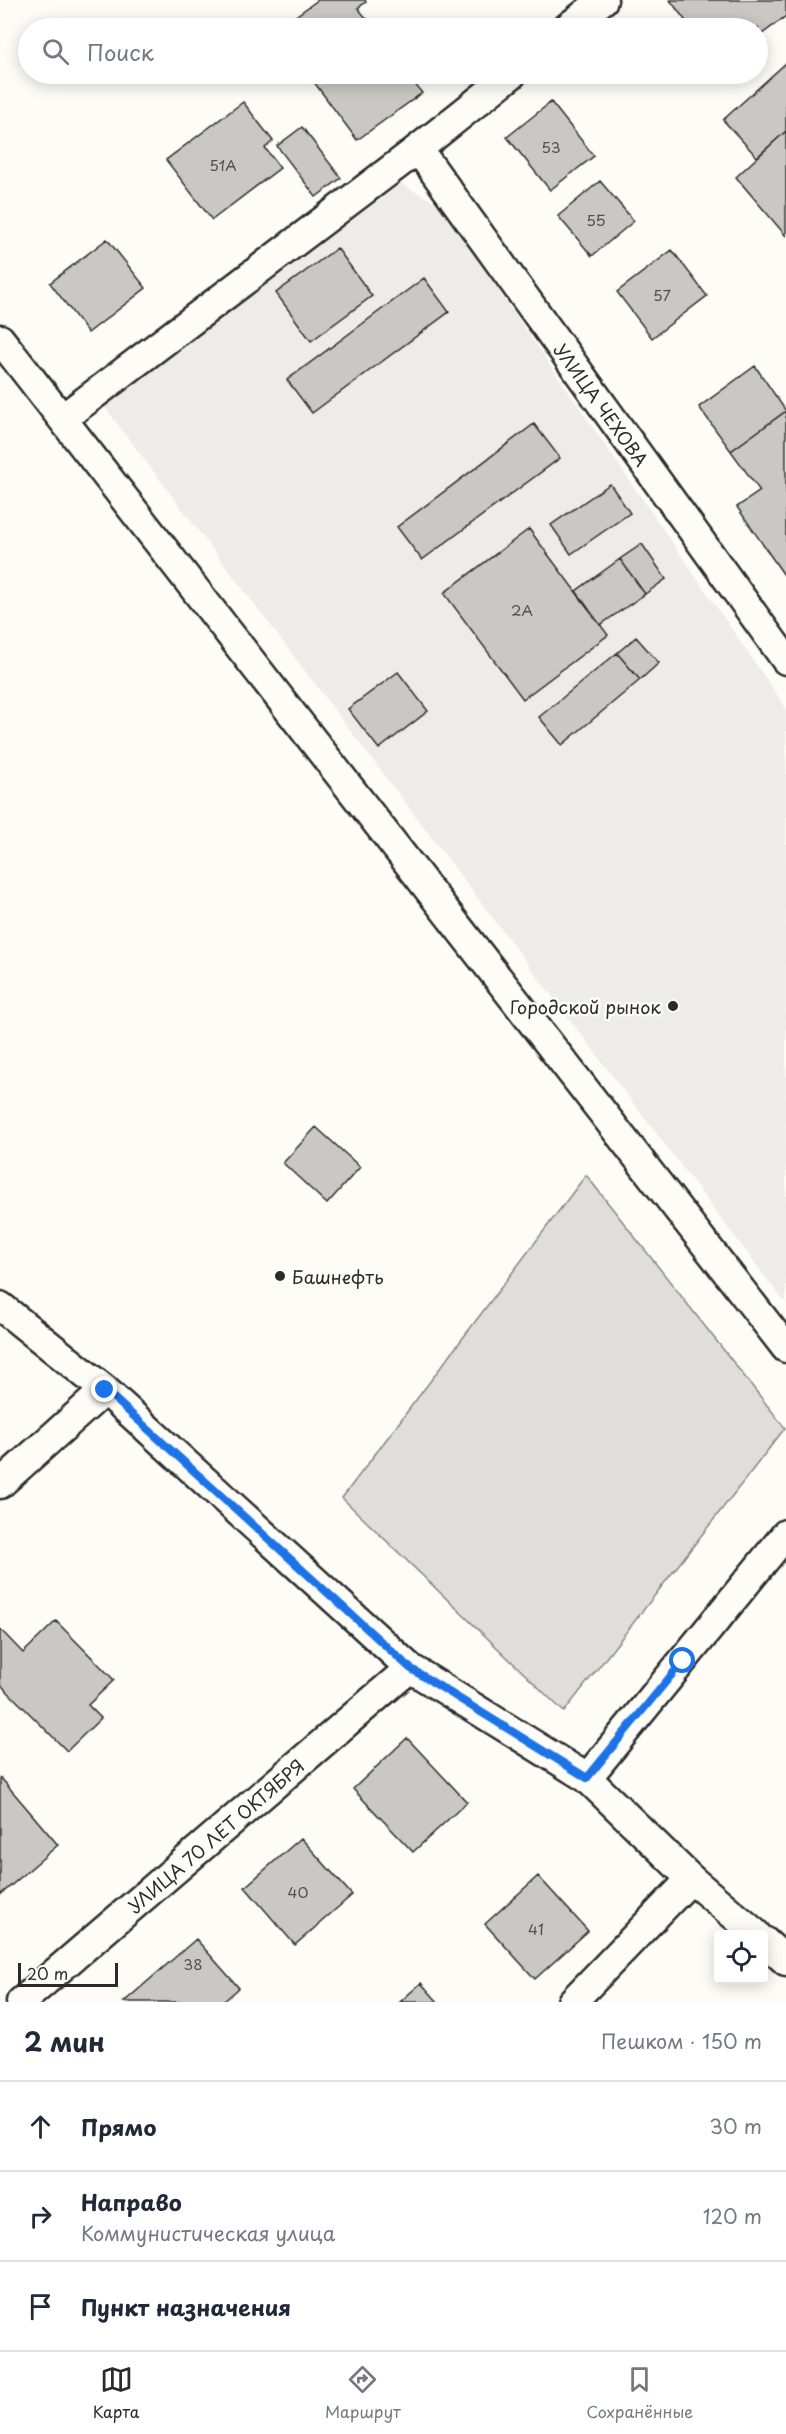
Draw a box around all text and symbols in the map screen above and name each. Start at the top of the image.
search box [18,18,768,84]
icon: search [39,35,72,68]
text: Поиск [87,35,154,68]
house number: 53 [541,135,561,158]
house number: 51А [209,153,237,176]
house number: 55 [586,208,606,231]
house number: 57 [653,283,671,306]
street label: УЛИЦА ЧЕХОВА [548,337,655,471]
house number: 2А [511,598,533,621]
place label: Городской рынок [510,993,661,1020]
marker: Городской рынок [666,999,680,1013]
place label: Башнефть [292,1263,384,1290]
marker: Башнефть [273,1269,287,1283]
route end [91,1376,117,1402]
route start [669,1647,695,1673]
street label: УЛИЦА 70 ЛЕТ ОКТЯБРЯ [121,1752,309,1919]
house number: 40 [288,1880,308,1903]
house number: 41 [528,1917,544,1940]
map controls [714,1930,768,1984]
button: locate [714,1930,768,1984]
house number: 38 [183,1952,203,1975]
scale bar [18,1960,118,1988]
text: 20 m [27,1961,68,1985]
text: 2 мин [24,2022,105,2061]
text: Пешком · 150 m [601,2026,762,2056]
icon: ahead [24,2110,57,2143]
text: Прямо [81,2110,156,2143]
text: 30 m [709,2111,762,2141]
text: Направо [81,2185,182,2218]
icon: right [24,2200,57,2233]
text: 120 m [703,2201,762,2231]
text: Коммунистическая улица [81,2218,335,2248]
icon: arrive [24,2290,57,2323]
text: Пункт назначения [81,2290,291,2323]
tab: Карта [93,2363,140,2423]
tab: Маршрут [325,2363,401,2423]
tab: Сохранённые [586,2363,693,2423]

